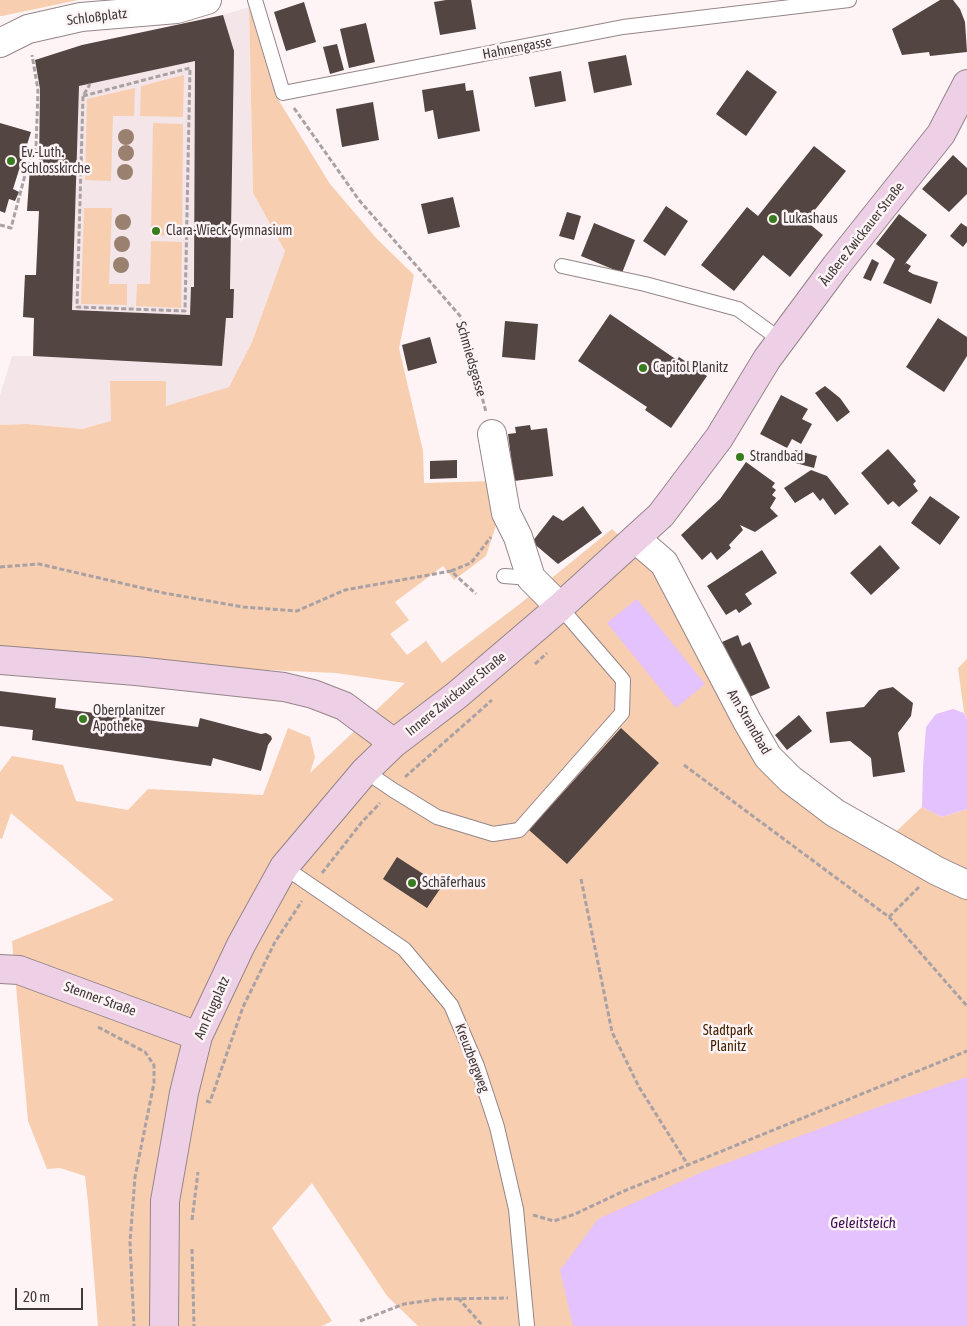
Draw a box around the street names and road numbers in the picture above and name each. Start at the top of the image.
street label: Schloßplatz [66,5,128,29]
street label: Hahnengasse [481,33,553,63]
street label: Äußere Zwickauer Straße [816,179,908,289]
street label: Schmiedsgasse [452,319,490,399]
street label: Innere Zwickauer Straße [403,648,509,740]
street label: Am Strandbad [724,686,774,758]
street label: Am Flugplatz [191,974,233,1042]
street label: Stenner Straße [62,978,138,1020]
street label: Kreuzbergweg [451,1021,493,1095]

